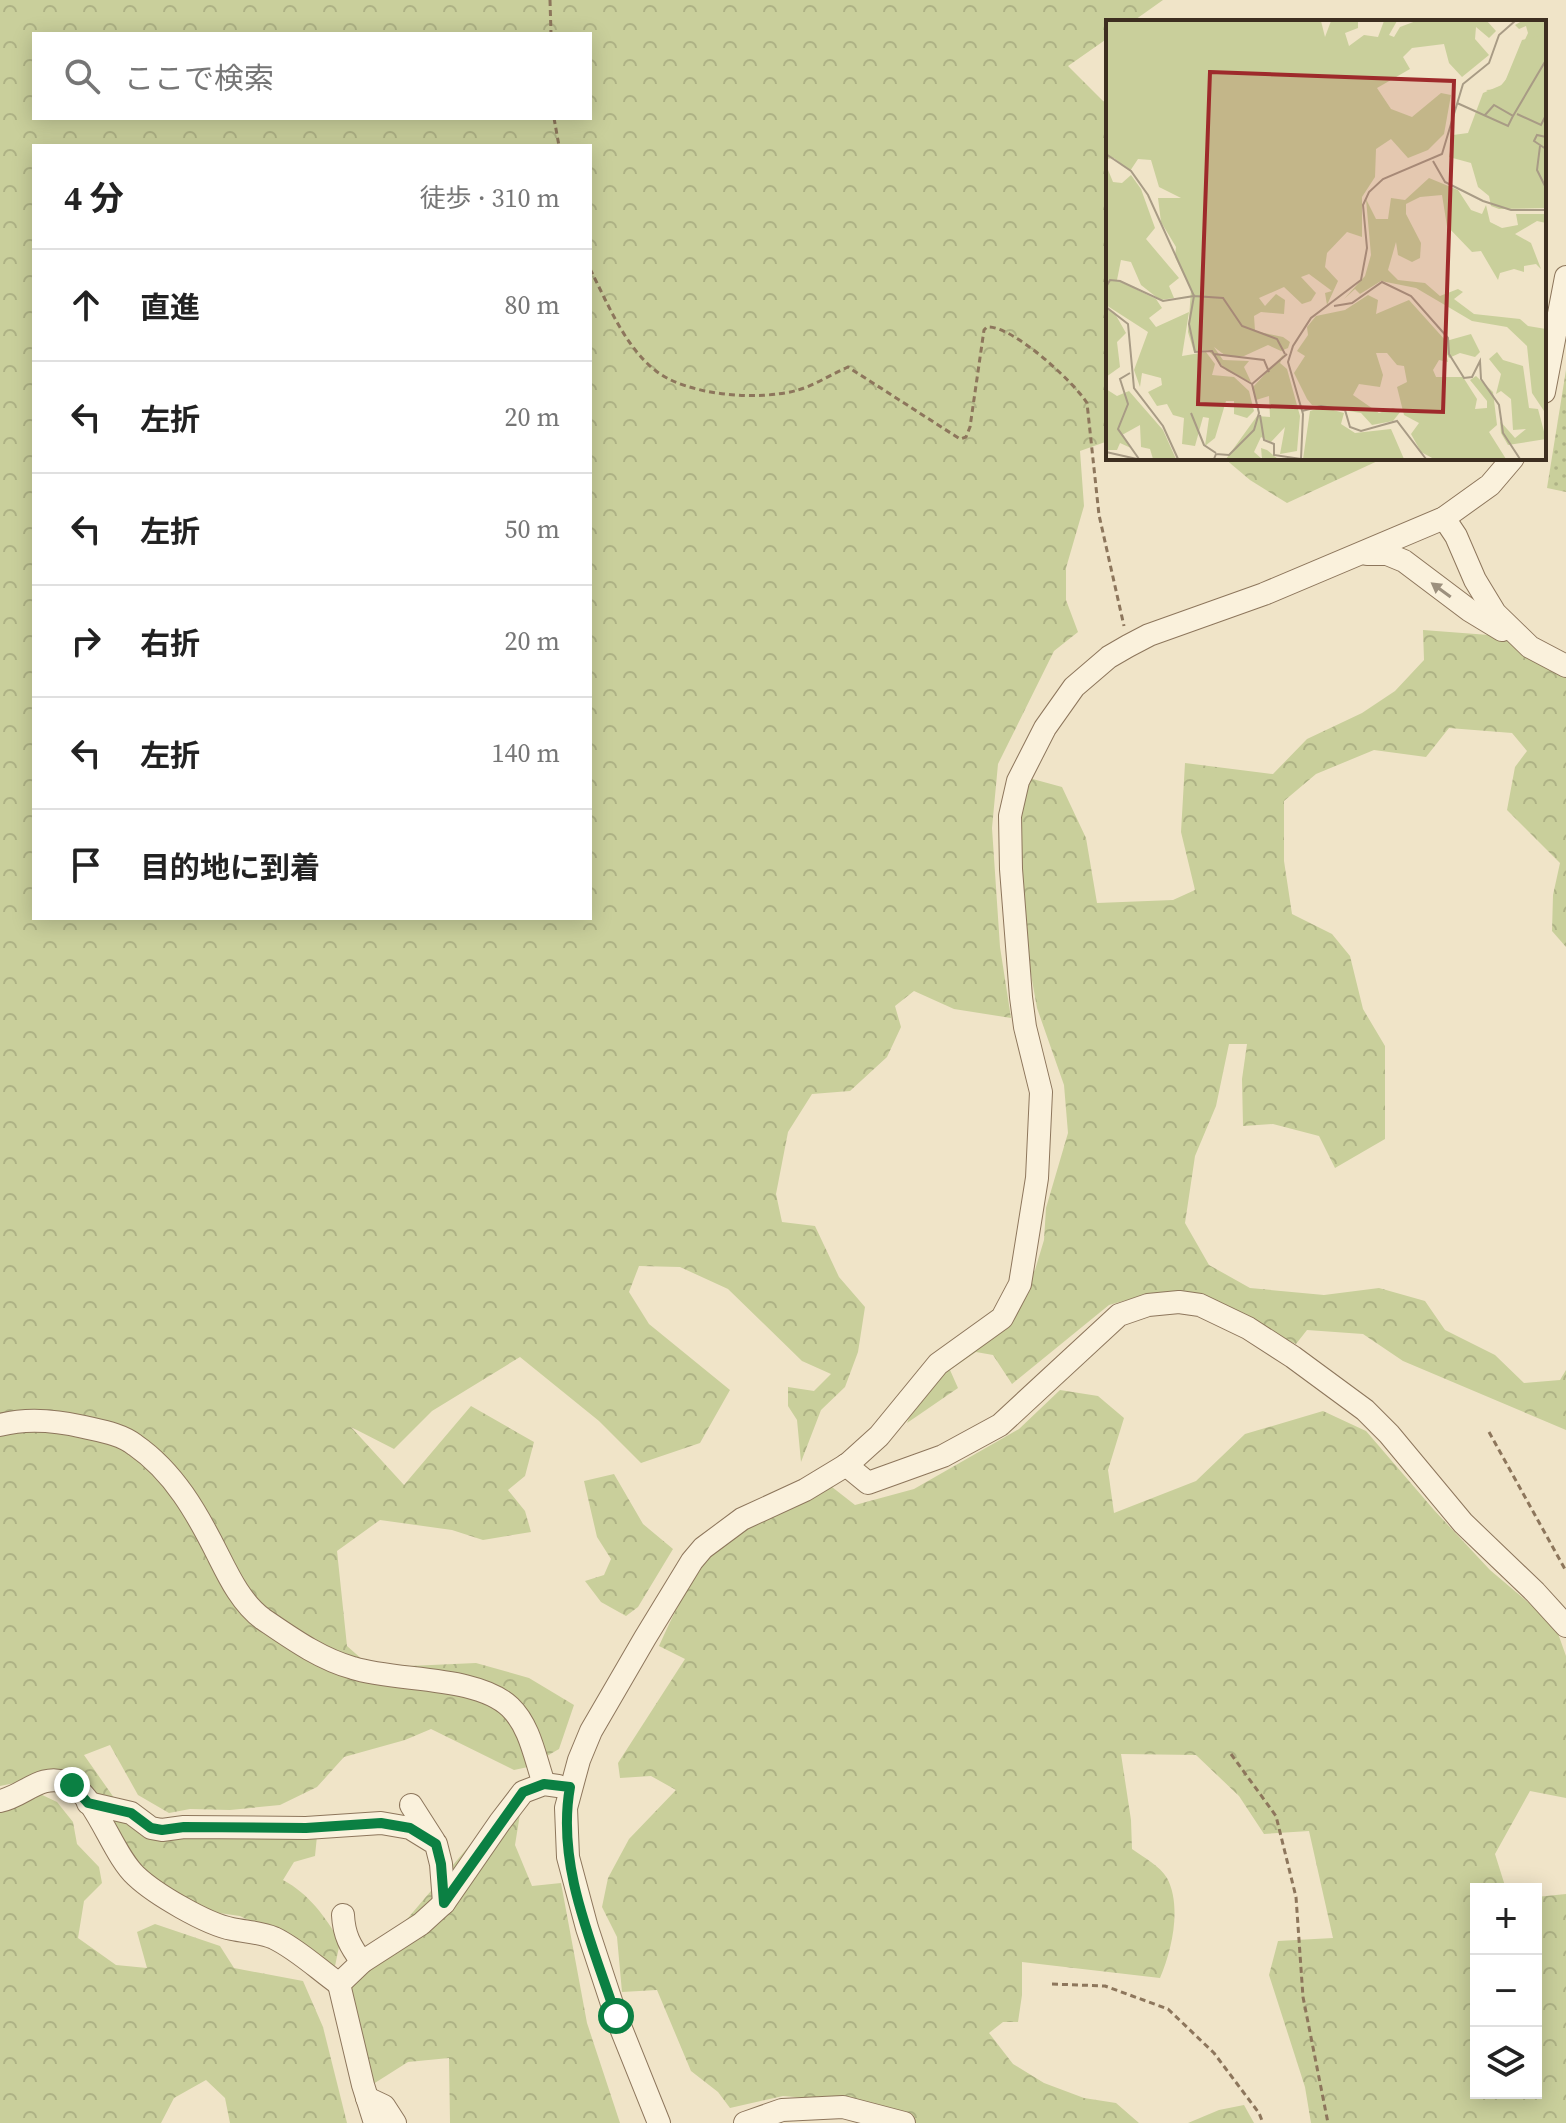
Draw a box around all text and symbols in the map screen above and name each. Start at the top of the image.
inset map [1106,20,1546,460]
search box [32,32,592,120]
icon: search [60,54,104,98]
text: ここで検索 [124,58,274,99]
text: 4 分 [64,175,124,221]
text: 徒歩 · 310 m [420,180,560,216]
icon: ahead [64,283,108,327]
text: 直進 [140,287,200,328]
text: 80 m [505,287,560,323]
icon: left [64,395,108,439]
text: 左折 [140,399,200,440]
text: 20 m [505,399,560,435]
icon: left [64,507,108,551]
text: 左折 [140,511,200,552]
text: 50 m [505,511,560,547]
one-way arrow [1430,582,1452,598]
icon: right [64,619,108,663]
text: 右折 [140,623,200,664]
text: 20 m [505,623,560,659]
icon: left [64,731,108,775]
text: 左折 [140,735,200,776]
text: 140 m [492,735,560,771]
icon: arrive [64,843,108,887]
text: 目的地に到着 [140,847,320,888]
route end [54,1767,90,1803]
map controls [1470,1883,1542,2099]
button: + [1470,1883,1542,1955]
button: − [1470,1955,1542,2027]
route start [598,1998,634,2034]
button: layers [1470,2027,1542,2099]

